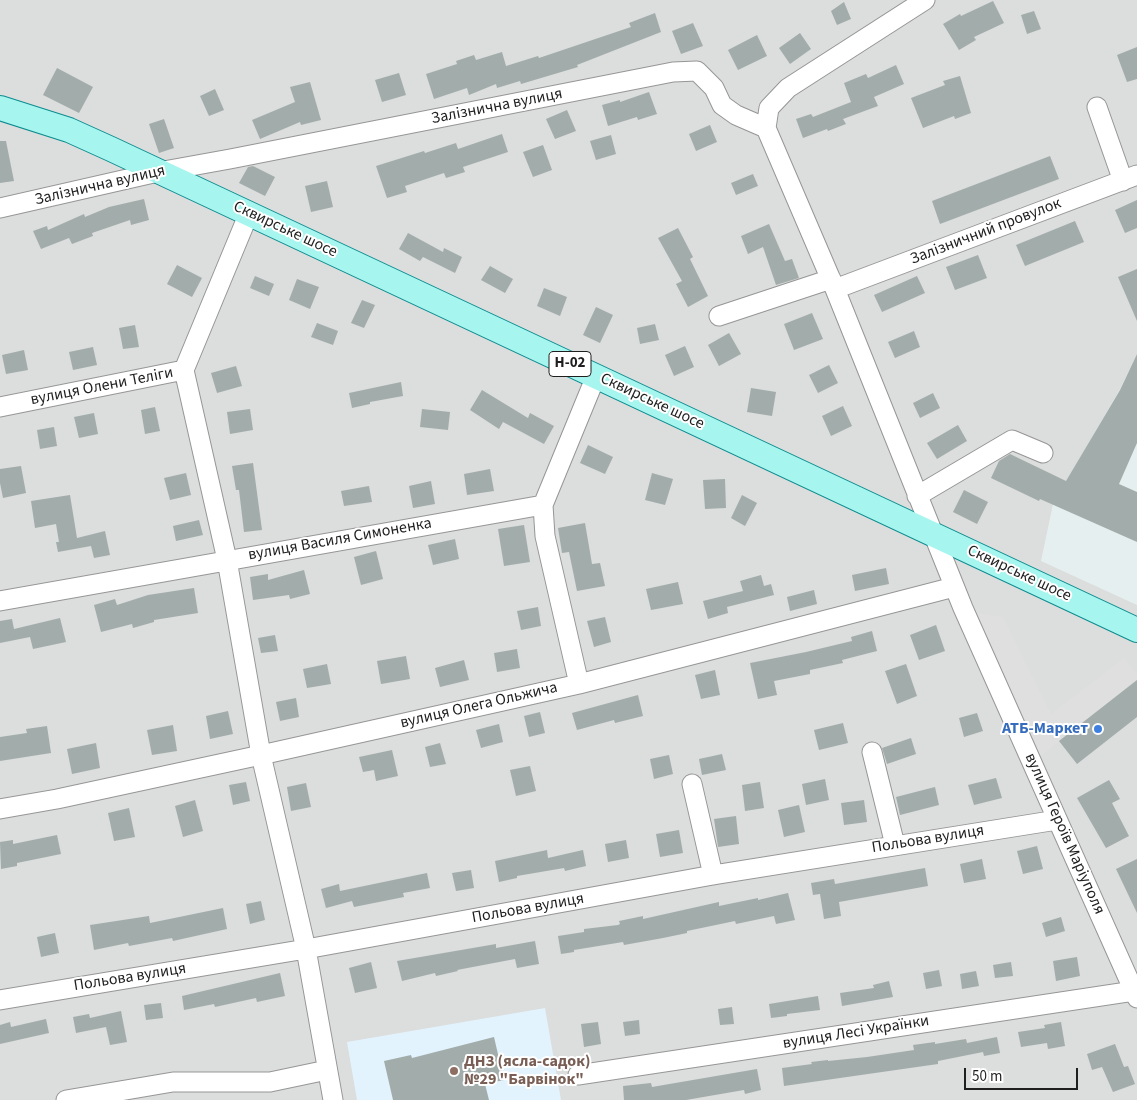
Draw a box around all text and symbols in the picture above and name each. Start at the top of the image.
street label: Залізнична вулиця [430,85,564,129]
street label: Залізнична вулиця [33,162,167,210]
street label: Залізничний провулок [908,194,1064,270]
street label: Сквирське шосе [230,198,340,262]
road number: Н-02 [549,352,591,376]
street label: вулиця Олени Теліги [29,364,175,410]
street label: Сквирське шосе [597,370,707,434]
street label: вулиця Василя Симоненка [247,514,433,566]
street label: Сквирське шосе [964,542,1074,606]
street label: вулиця Олега Ольжича [399,679,559,733]
place label: АТБ-Маркет [1002,719,1088,739]
marker: АТБ-Маркет [1092,723,1104,735]
street label: вулиця Героїв Маріуполя [1020,750,1108,918]
street label: Польова вулиця [870,822,986,858]
street label: Польова вулиця [470,890,586,928]
street label: Польова вулиця [72,960,188,996]
street label: вулиця Лесі Українки [781,1012,931,1054]
place label: ДНЗ (ясла-садок) №29 "Барвінок" [464,1052,590,1090]
scale bar [967,1058,1081,1090]
marker: ДНЗ (ясла-садок) №29 "Барвінок" [448,1065,460,1077]
text: 50 m [972,1066,1002,1087]

